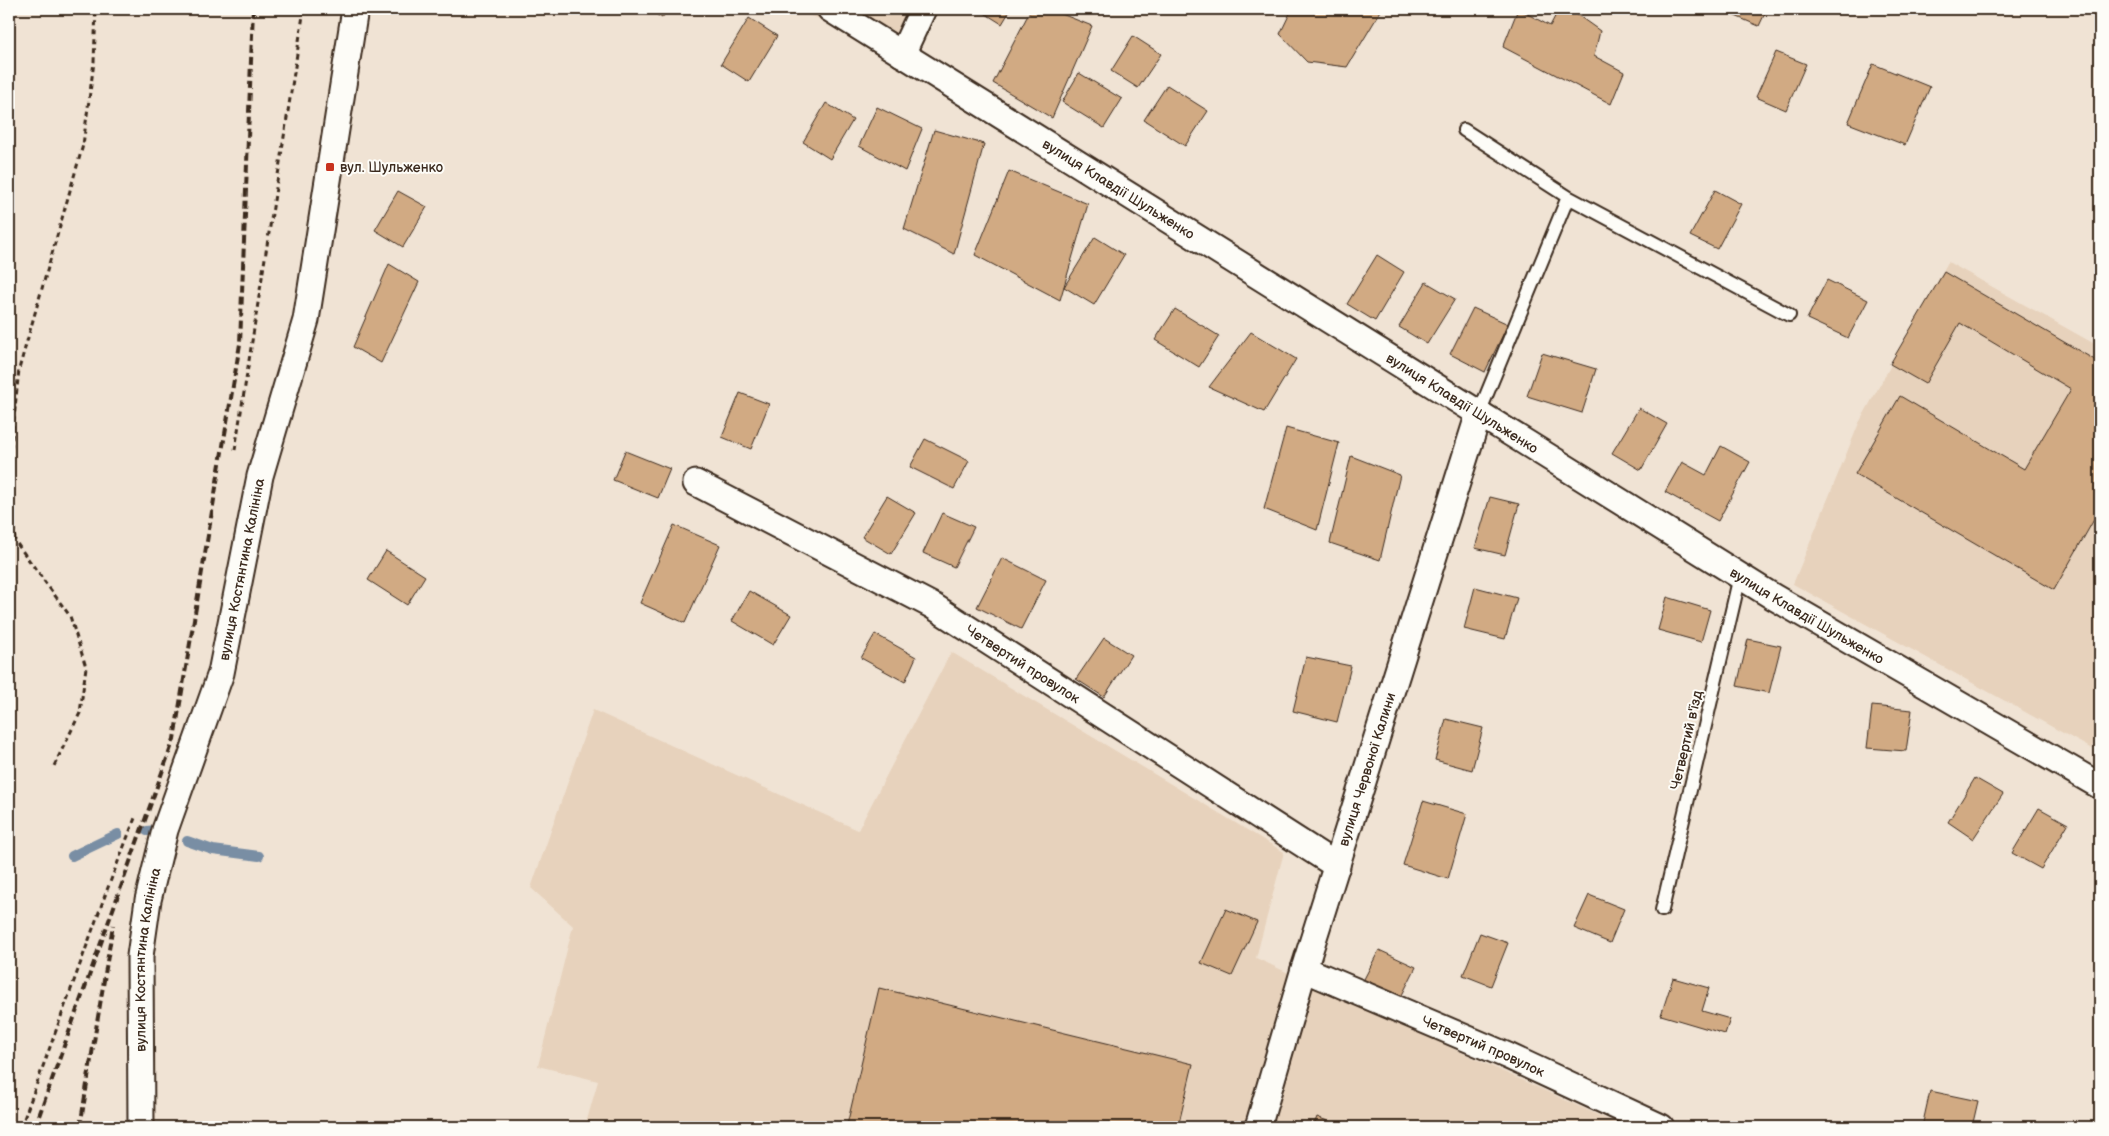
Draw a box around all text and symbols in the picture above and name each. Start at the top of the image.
street label: вулиця Клавдії Шульженко [1039,135,1197,243]
place label: вул. Шульженко [340,159,443,176]
marker: вул. Шульженко [324,161,336,173]
street label: вулиця Клавдії Шульженко [1383,350,1541,457]
street label: вулиця Костянтина Калініна [216,476,269,662]
street label: вулиця Клавдії Шульженко [1727,564,1887,668]
street label: Четвертий провулок [962,621,1083,708]
street label: Четвертий в'їзд [1667,688,1706,791]
street label: вулиця Червоної Калини [1335,690,1400,848]
street label: вулиця Костянтина Калініна [132,865,165,1052]
street label: Четвертий провулок [1419,1012,1548,1081]

